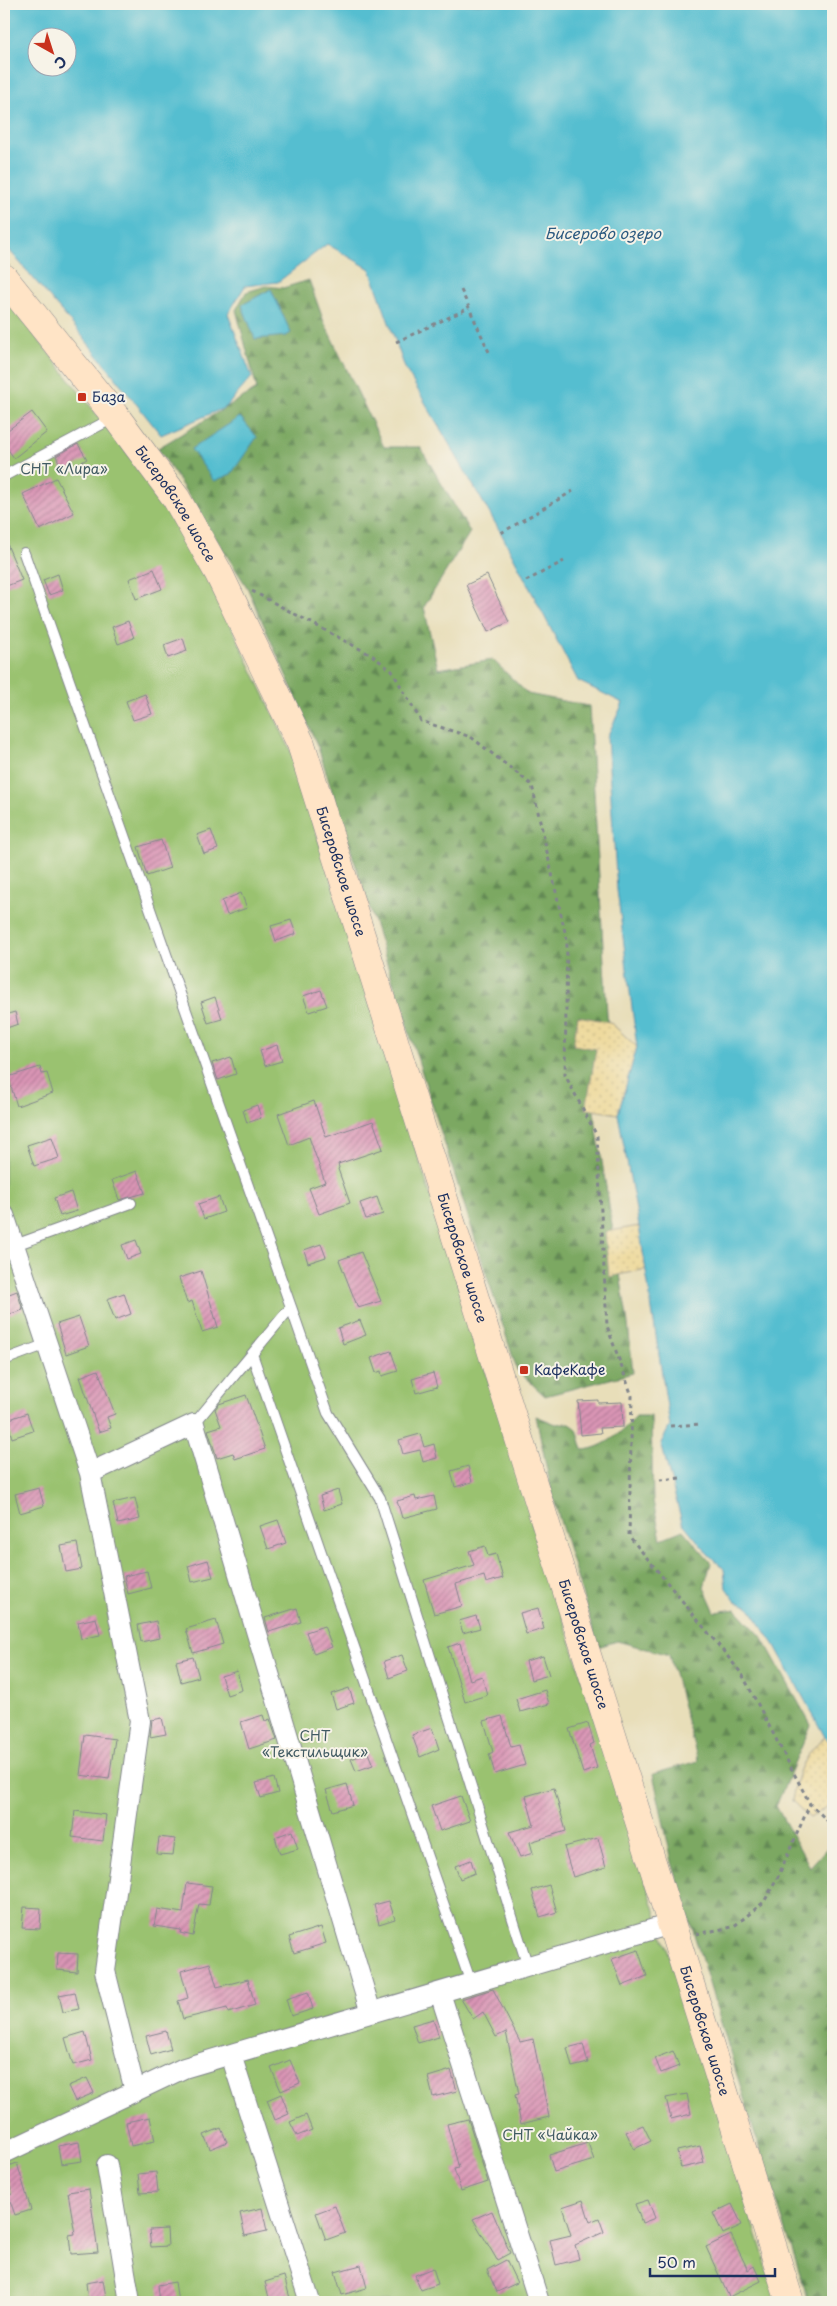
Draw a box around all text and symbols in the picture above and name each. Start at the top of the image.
north arrow [28,28,78,78]
text: С [50,51,71,74]
water label: Бисерово озеро [545,221,662,244]
place label: База [92,386,126,407]
marker: База [76,391,88,403]
street label: Бисеровское шоссе [131,441,221,566]
park label: СНТ «Лира» [20,458,108,479]
street label: Бисеровское шоссе [311,804,372,939]
street label: Бисеровское шоссе [433,1190,493,1325]
place label: КафеКафе [534,1359,605,1380]
marker: КафеКафе [518,1364,530,1376]
street label: Бисеровское шоссе [554,1577,614,1712]
park label: СНТ «Текстильщик» [262,1725,368,1762]
street label: Бисеровское шоссе [675,1963,736,2098]
park label: СНТ «Чайка» [502,2124,598,2145]
scale bar [650,2246,774,2278]
text: 50 m [657,2250,696,2273]

